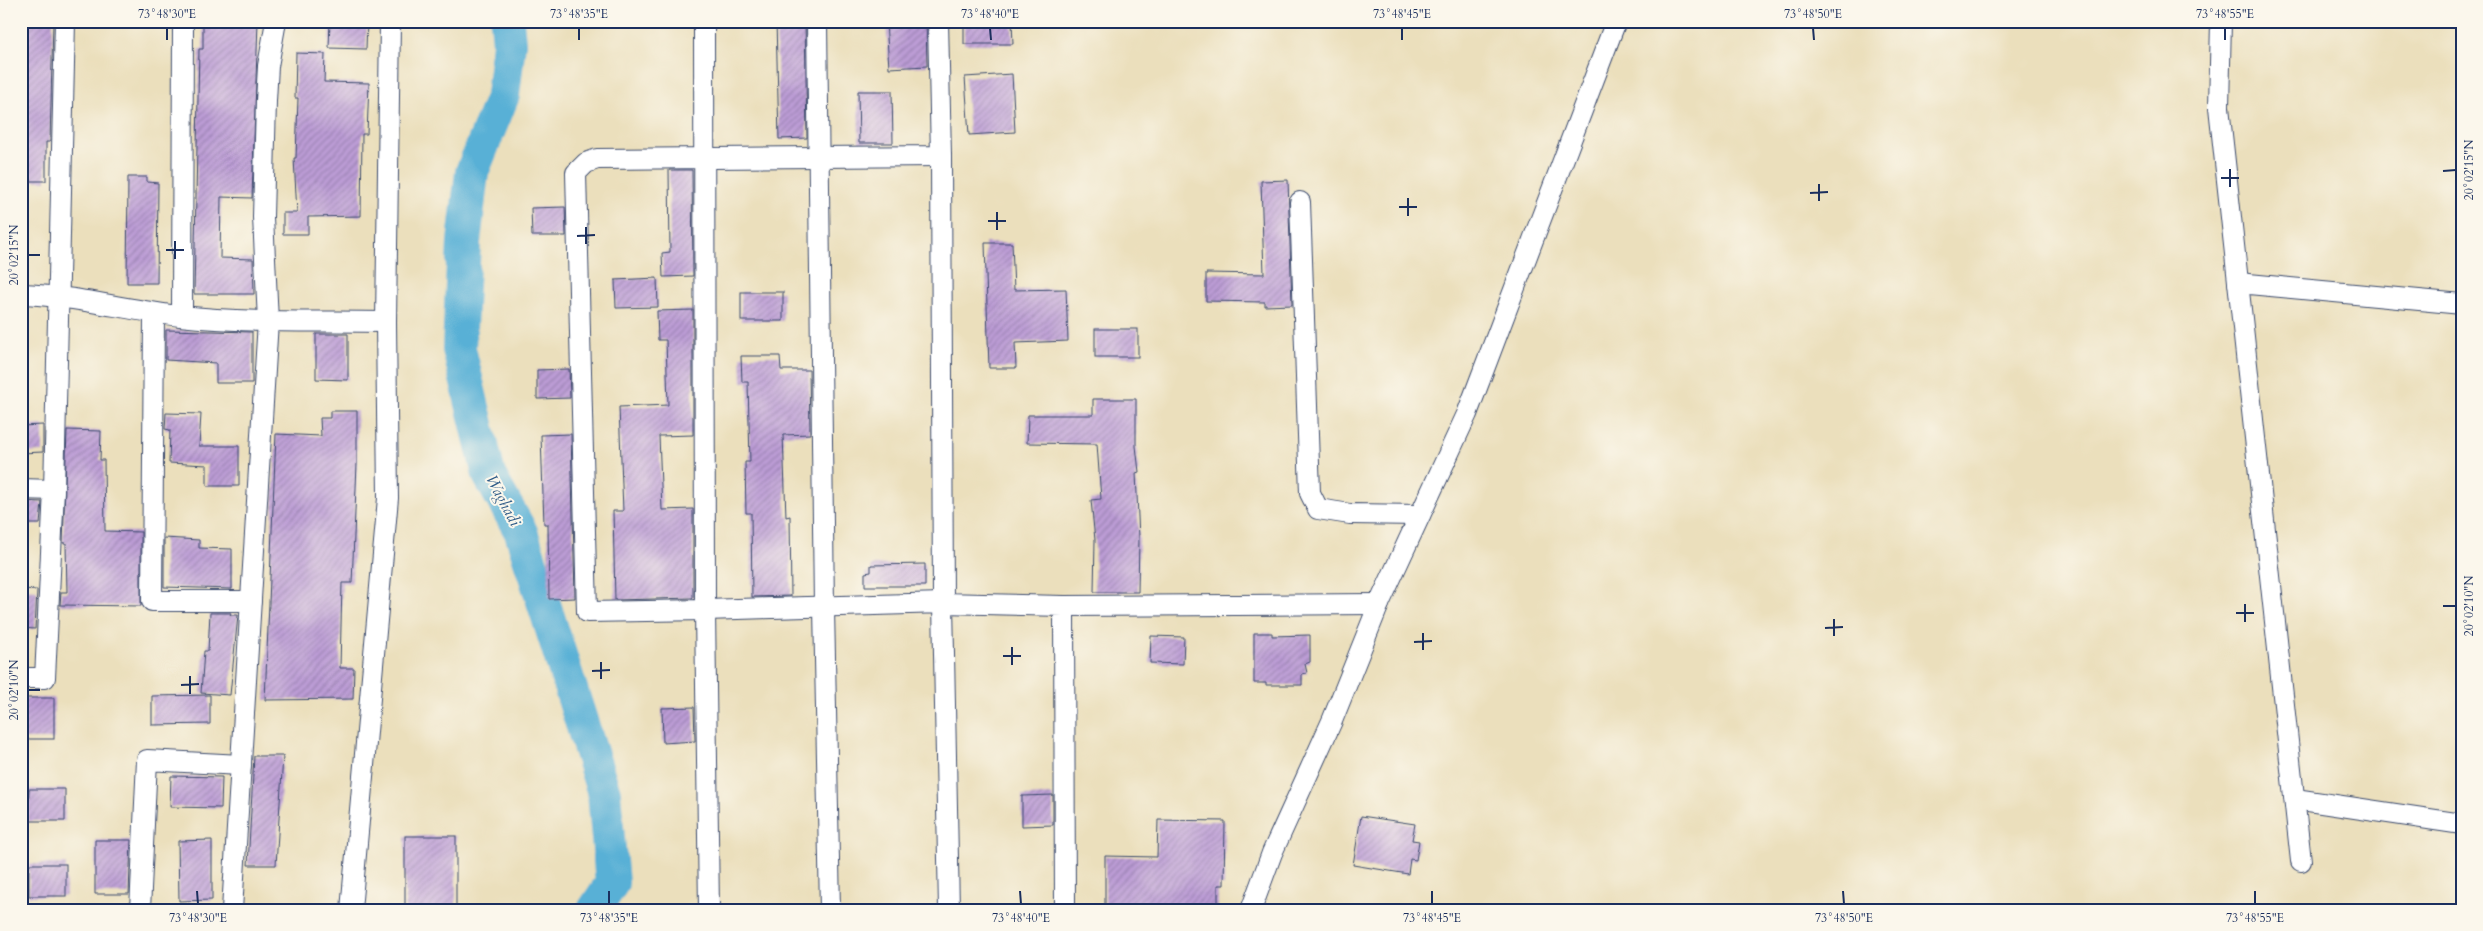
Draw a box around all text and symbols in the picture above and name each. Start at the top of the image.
text: 73°48'30"E [138,6,196,22]
text: 73°48'35"E [550,6,608,22]
text: 73°48'40"E [961,6,1019,22]
text: 73°48'45"E [1373,6,1431,22]
text: 73°48'50"E [1784,6,1842,22]
text: 73°48'55"E [2196,6,2254,22]
text: 20°02'15"N [2461,139,2477,200]
text: 20°02'15"N [6,224,22,285]
water label: Waghadi [480,471,526,531]
text: 20°02'10"N [2461,575,2477,636]
text: 20°02'10"N [6,659,22,720]
text: 73°48'30"E [169,910,227,926]
text: 73°48'35"E [580,910,638,926]
text: 73°48'40"E [992,910,1050,926]
text: 73°48'45"E [1403,910,1461,926]
text: 73°48'50"E [1815,910,1873,926]
text: 73°48'55"E [2226,910,2284,926]

